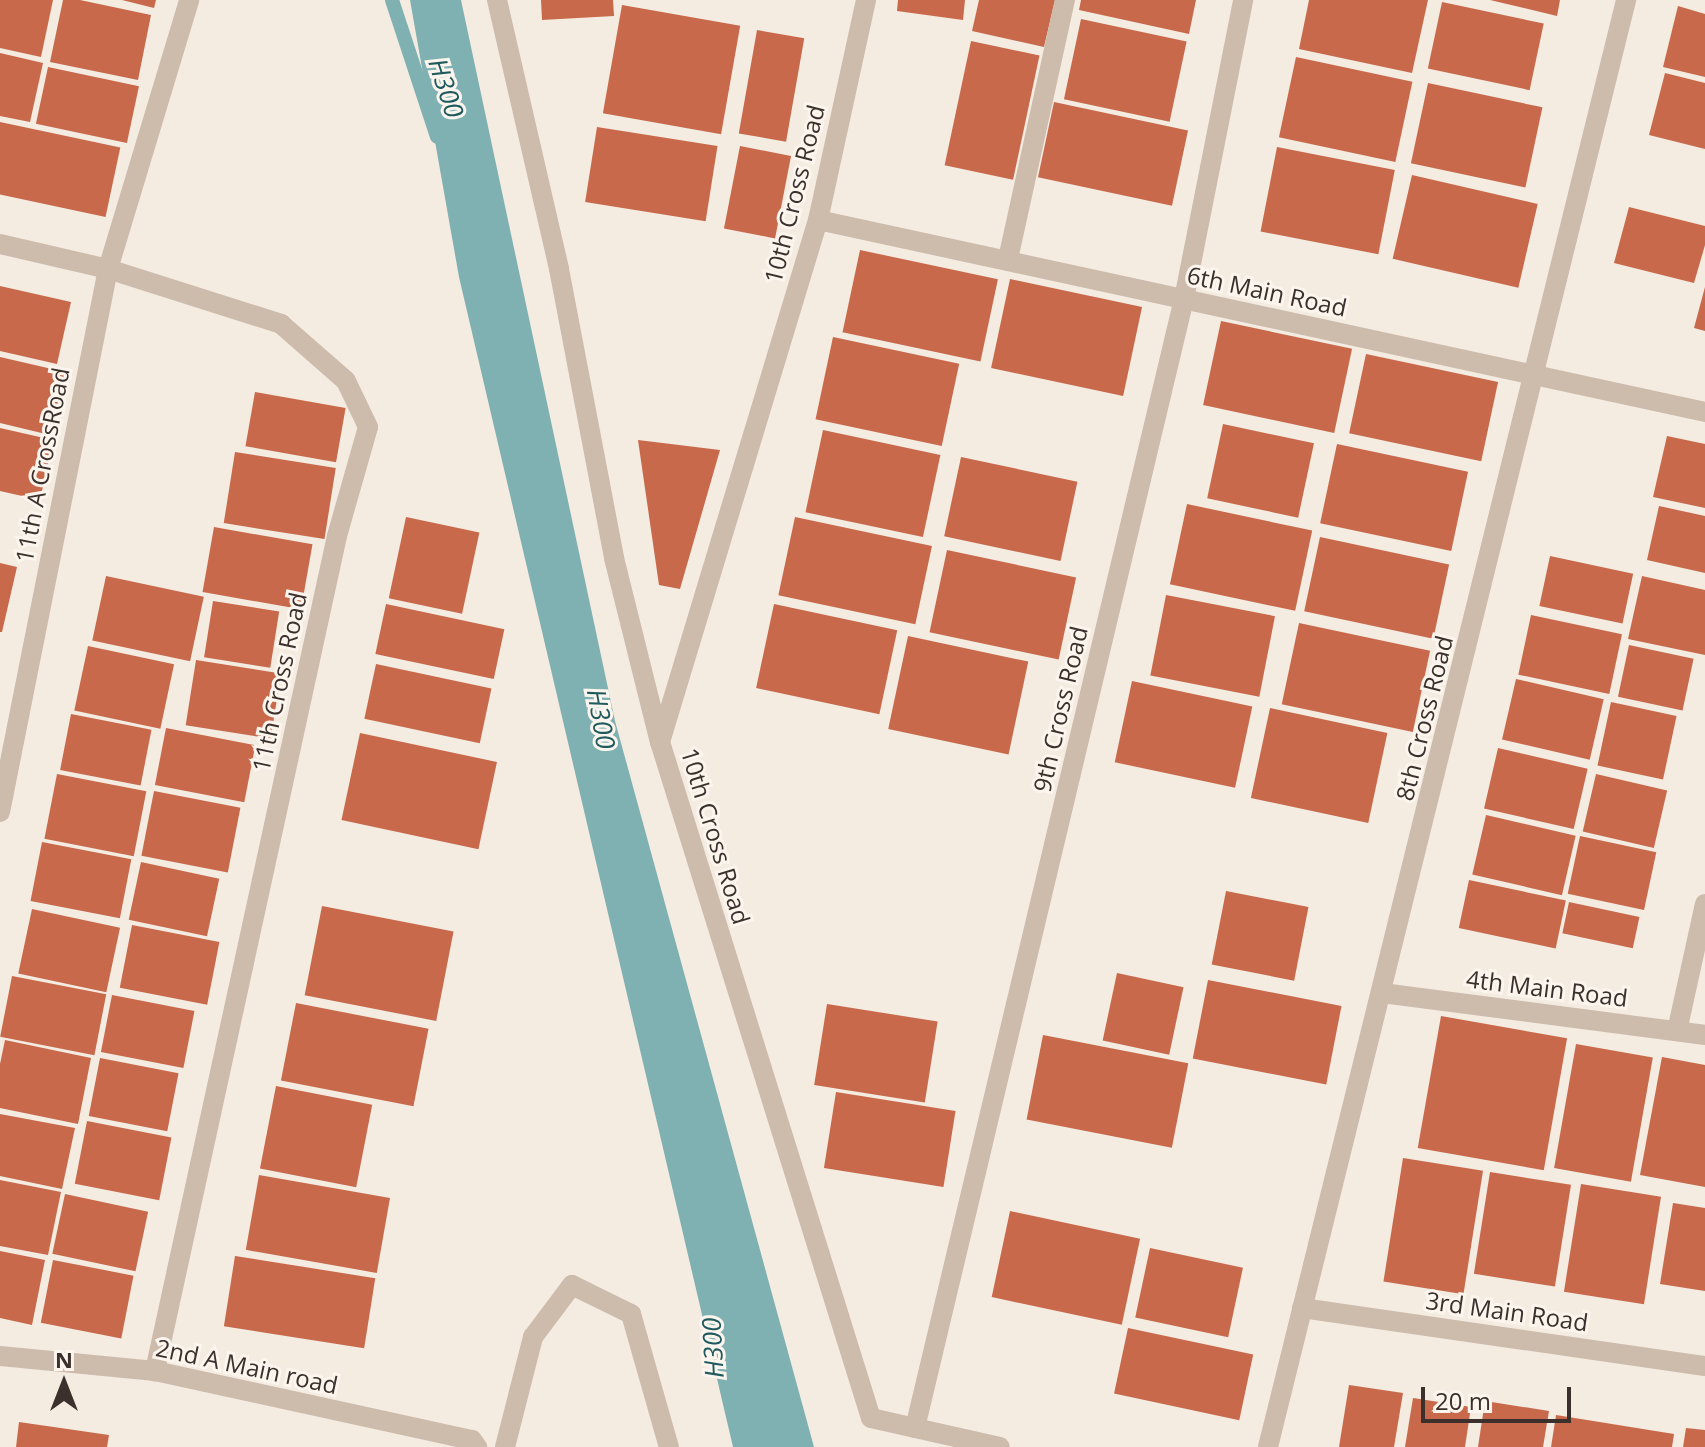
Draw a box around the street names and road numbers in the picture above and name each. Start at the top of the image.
street label: 10th Cross Road [758,102,830,286]
street label: 6th Main Road [1185,260,1349,322]
street label: 11th A CrossRoad [9,365,75,565]
street label: 11th Cross Road [246,590,312,774]
street label: 9th Cross Road [1027,623,1093,795]
street label: 8th Cross Road [1390,633,1458,803]
street label: 10th Cross Road [676,744,756,928]
street label: 4th Main Road [1465,964,1629,1012]
street label: 3rd Main Road [1424,1285,1590,1337]
street label: 2nd A Main road [154,1333,340,1399]

